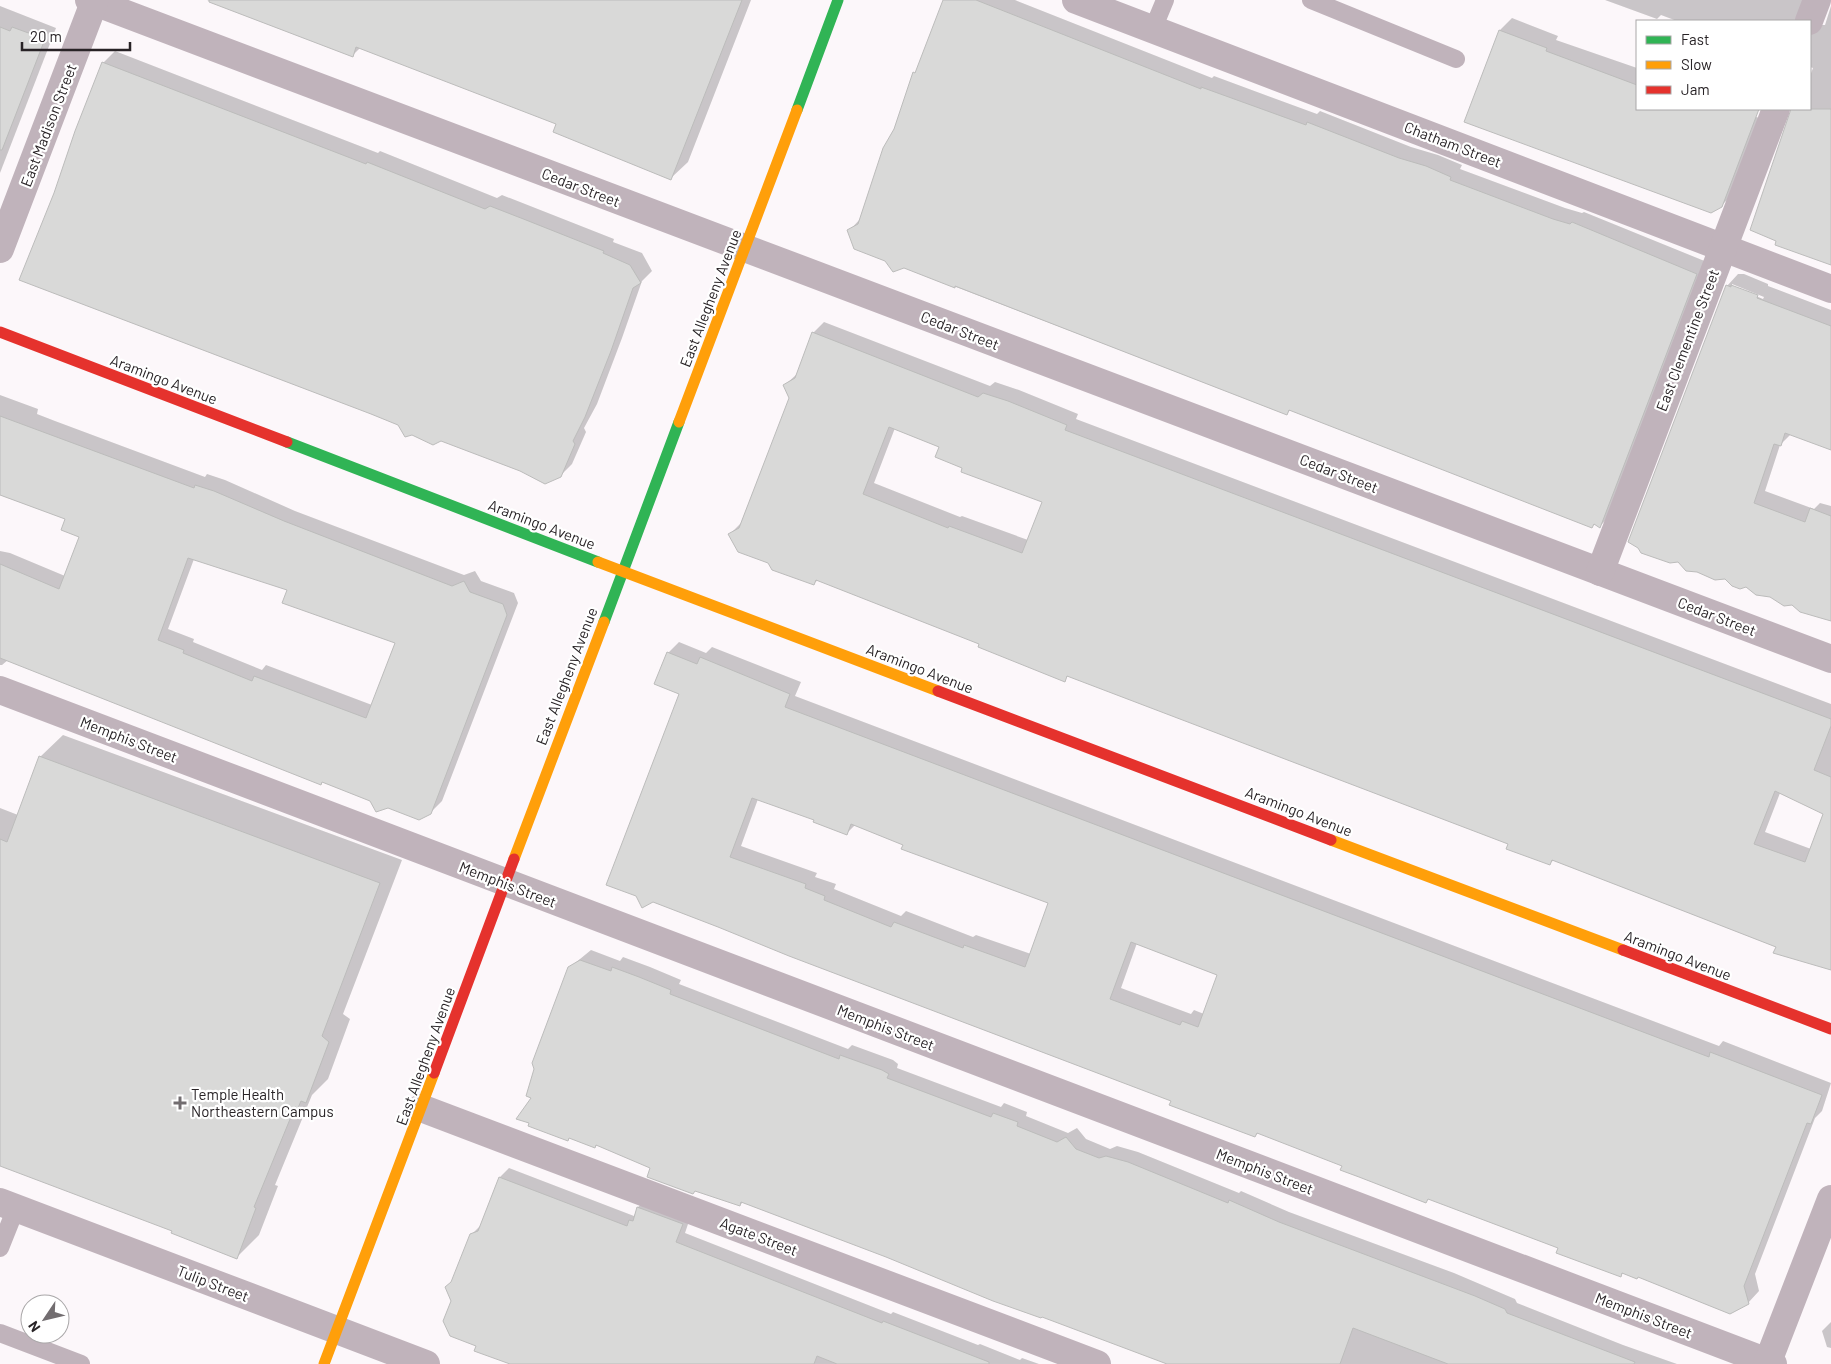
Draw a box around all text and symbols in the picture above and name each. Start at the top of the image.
scale bar [22,20,130,52]
legend [1636,20,1811,110]
text: 20 m [30,27,62,45]
text: Fast [1681,30,1709,48]
text: Slow [1681,55,1712,73]
street label: East Madison Street [16,61,80,189]
text: Jam [1681,80,1710,98]
street label: Chatham Street [1402,117,1504,171]
street label: Cedar Street [539,164,623,210]
street label: East Allegheny Avenue [675,227,745,369]
street label: East Clementine Street [1652,267,1722,413]
street label: Cedar Street [918,307,1002,353]
street label: Aramingo Avenue [108,350,220,408]
street label: Cedar Street [1297,450,1381,496]
street label: Aramingo Avenue [486,495,598,553]
street label: Cedar Street [1675,593,1759,639]
street label: East Allegheny Avenue [531,605,601,747]
street label: Aramingo Avenue [864,639,976,697]
street label: Memphis Street [78,712,180,766]
street label: Aramingo Avenue [1243,782,1355,840]
street label: Memphis Street [457,857,559,911]
street label: Aramingo Avenue [1622,926,1734,984]
street label: East Allegheny Avenue [392,984,458,1128]
street label: Memphis Street [835,1000,937,1054]
place label: Temple Health Northeastern Campus [191,1085,334,1120]
marker: Temple Health Northeastern Campus [173,1096,187,1110]
street label: Memphis Street [1214,1144,1316,1198]
street label: Agate Street [718,1213,800,1259]
street label: Tulip Street [175,1261,251,1305]
street label: Memphis Street [1593,1288,1695,1342]
north arrow [20,1294,70,1344]
text: N [24,1318,44,1335]

